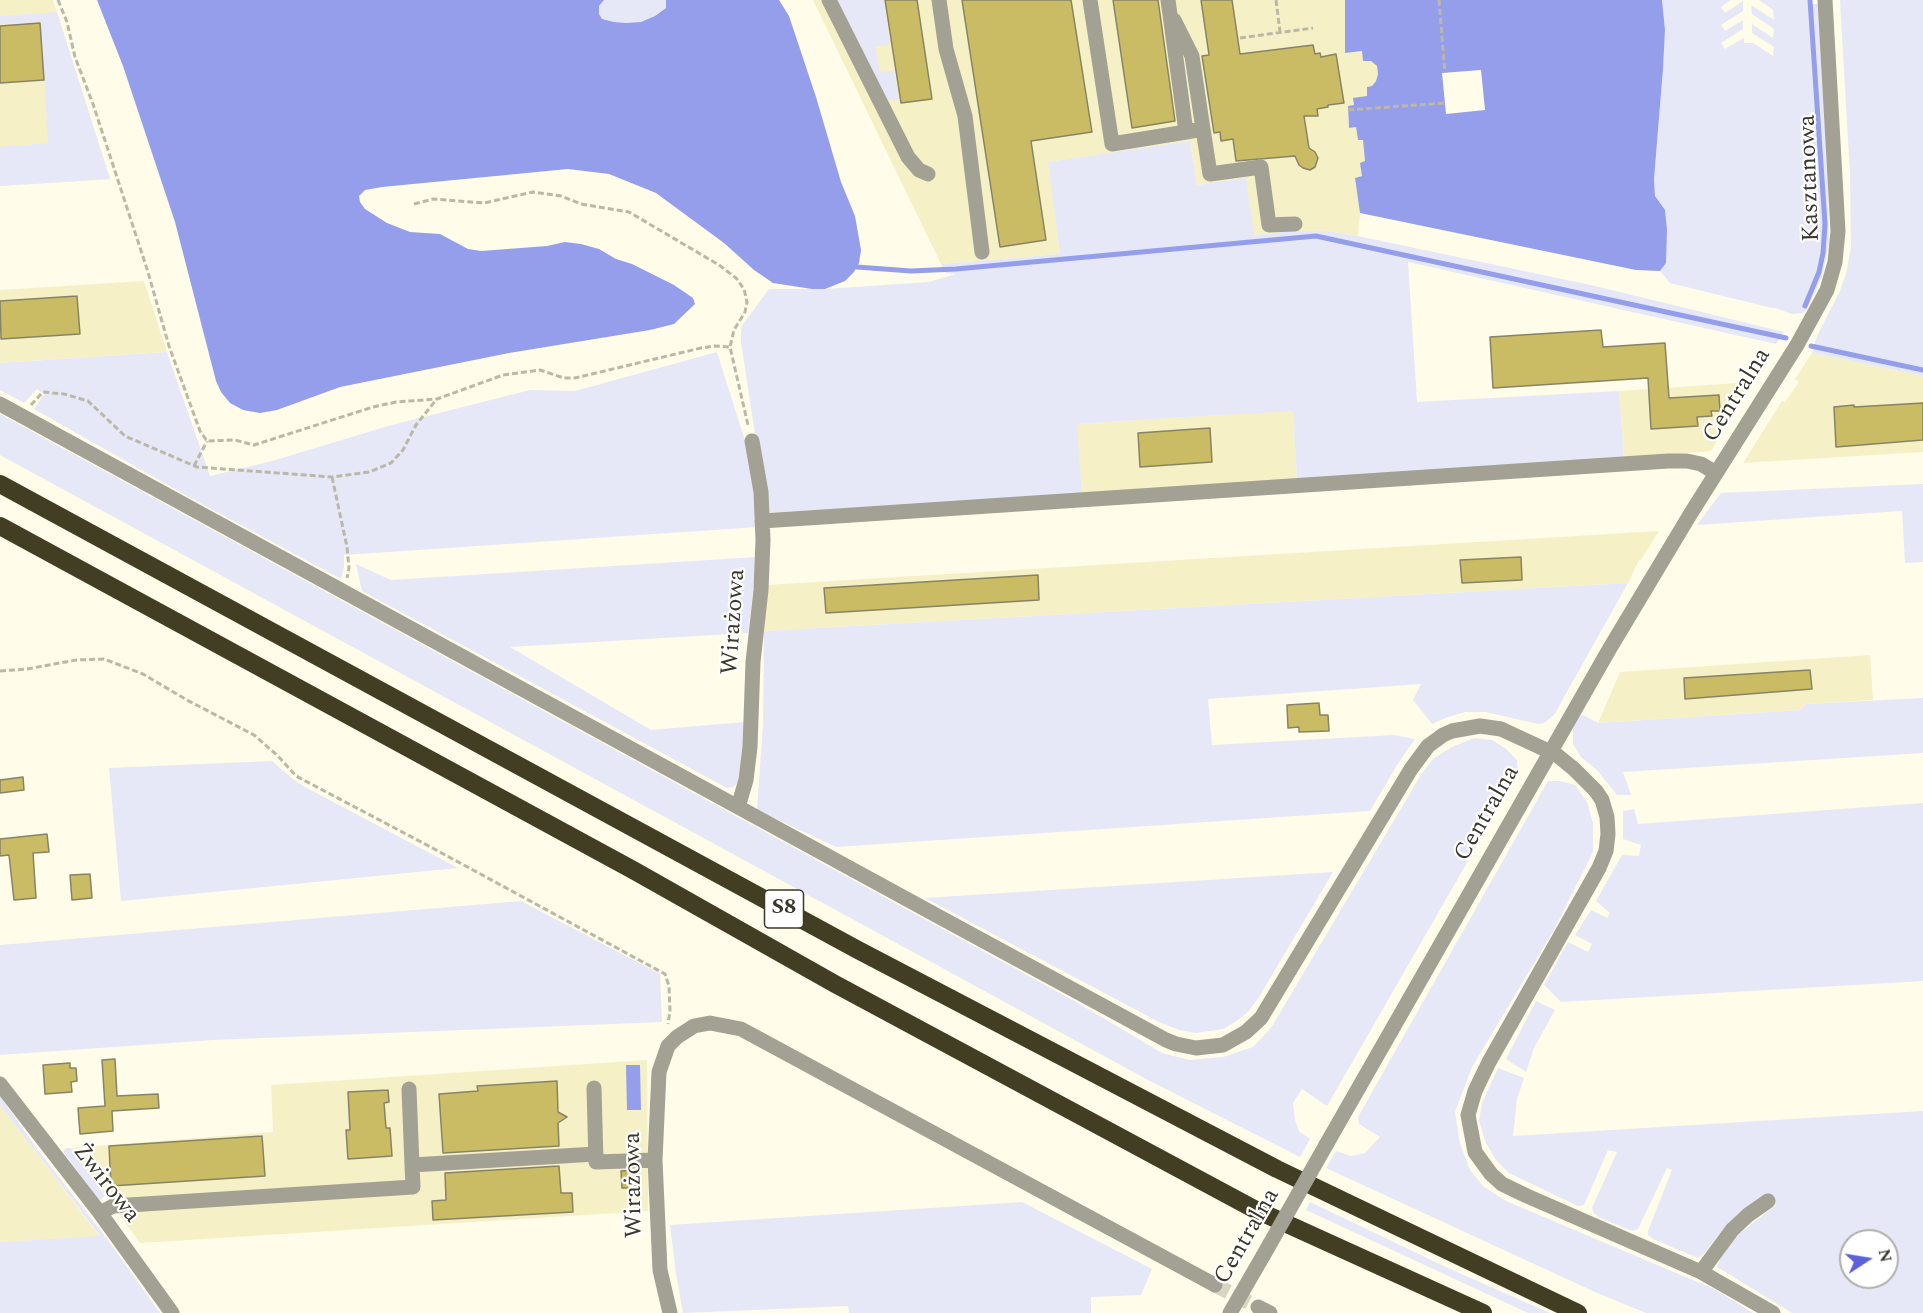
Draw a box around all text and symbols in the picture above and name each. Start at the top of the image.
street label: Kasztanowa [1794,114,1828,242]
street label: Centralna [1698,344,1778,448]
street label: Wirażowa [717,568,753,676]
street label: Centralna [1449,761,1527,867]
road number: S8 [764,890,804,928]
street label: Wirażowa [620,1132,650,1238]
street label: Żwirowa [65,1139,145,1229]
street label: Centralna [1209,1184,1287,1290]
north arrow [1839,1229,1899,1289]
text: N [1872,1247,1898,1265]

